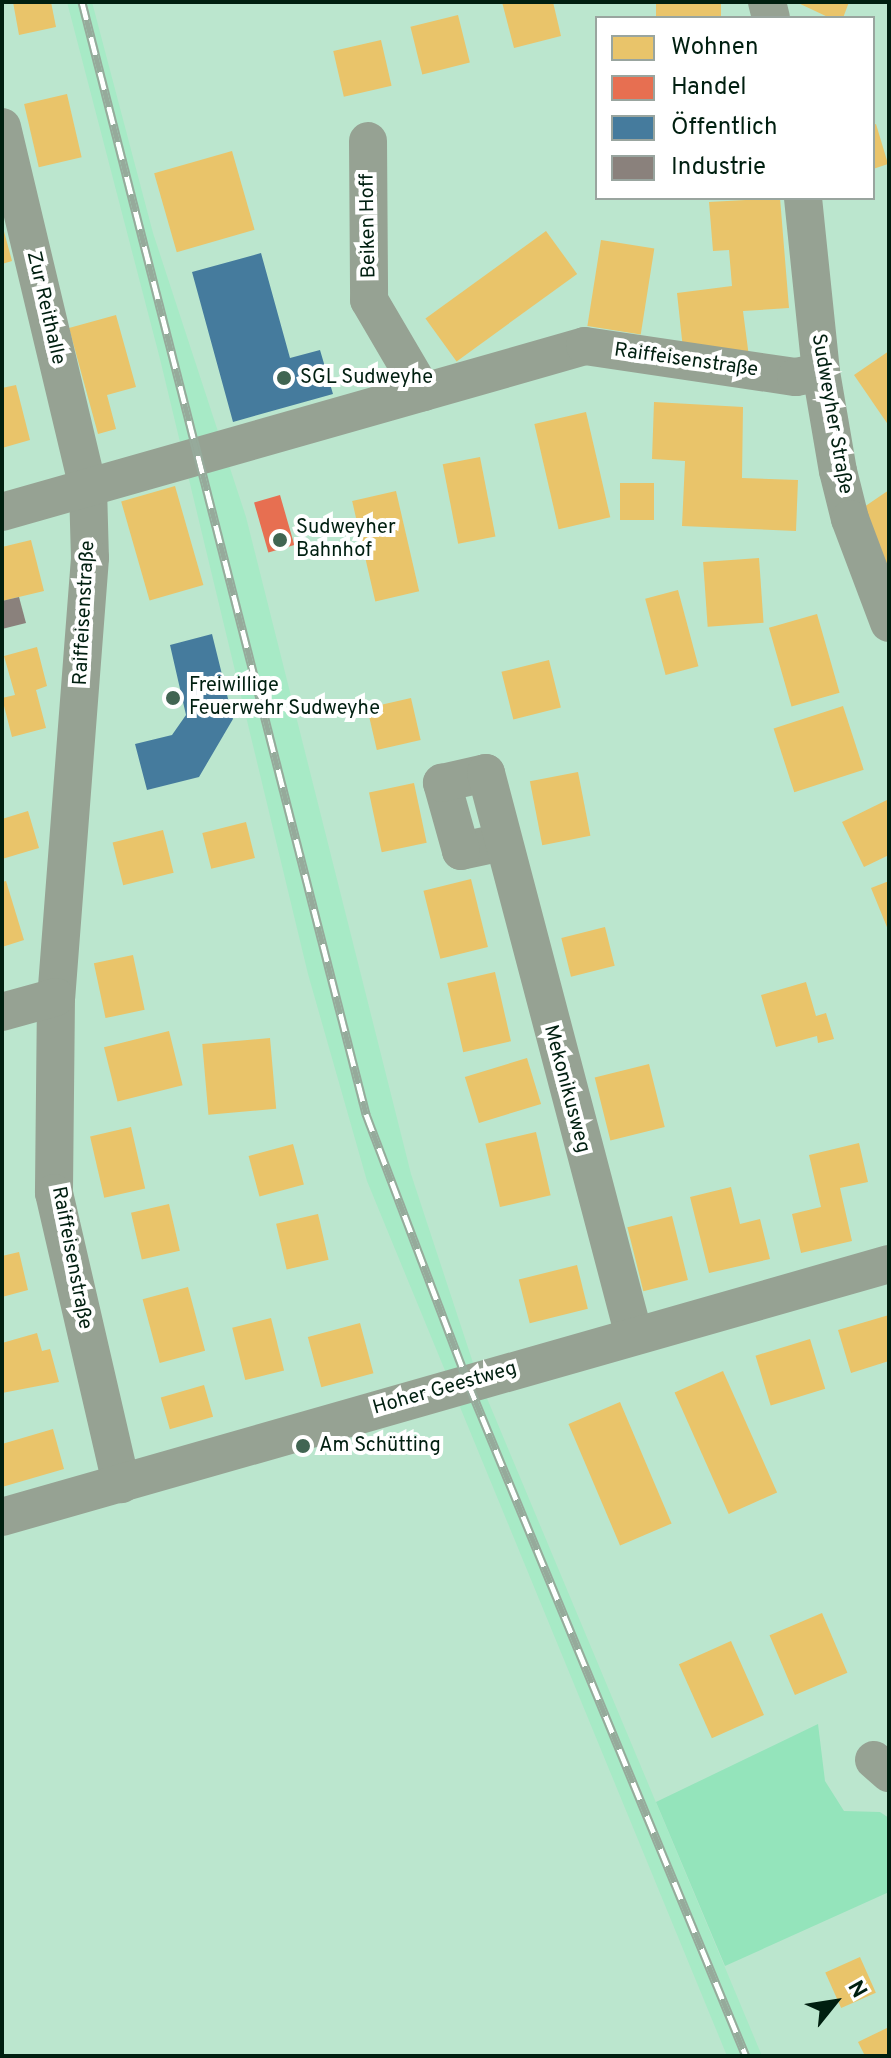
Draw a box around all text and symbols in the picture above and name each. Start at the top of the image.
legend [595,16,875,200]
text: Wohnen [671,33,758,63]
text: Handel [671,73,747,103]
text: Öffentlich [671,113,778,143]
text: Industrie [671,153,766,183]
street label: Beiken Hoff [356,173,382,279]
street label: Zur Reithalle [20,249,70,367]
street label: Sudweyher Straße [805,332,857,496]
street label: Raiffeisenstraße [613,339,759,383]
place label: SGL Sudweyhe [300,366,433,390]
marker: SGL Sudweyhe [275,369,293,387]
place label: Sudweyher Bahnhof [296,516,396,563]
marker: Sudweyher Bahnhof [271,531,289,549]
street label: Raiffeisenstraße [69,540,101,686]
place label: Freiwillige Feuerwehr Sudweyhe [189,674,380,721]
marker: Freiwillige Feuerwehr Sudweyhe [164,689,182,707]
street label: Mekonikusweg [537,1022,595,1156]
street label: Raiffeisenstraße [45,1185,97,1331]
street label: Hoher Geestweg [370,1357,520,1421]
place label: Am Schütting [319,1434,441,1458]
marker: Am Schütting [294,1437,312,1455]
north arrow [795,1962,875,2042]
text: N [841,1976,872,2003]

